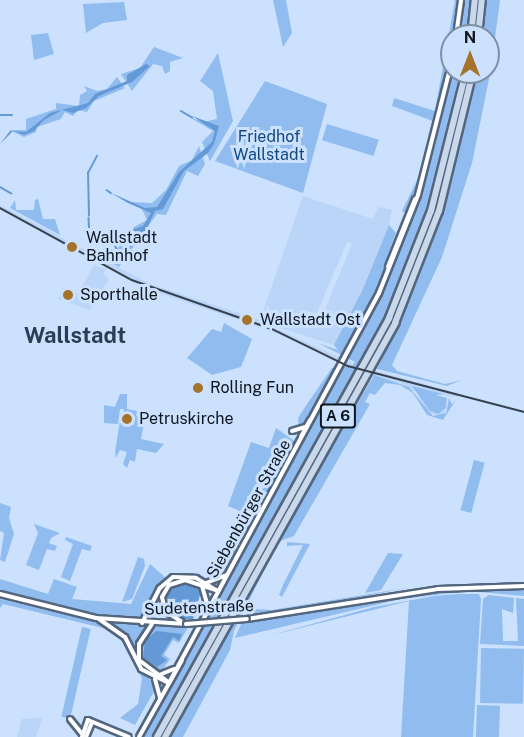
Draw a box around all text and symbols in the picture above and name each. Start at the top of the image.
north arrow [440,24,500,84]
text: N [464,28,476,47]
park label: Friedhof Wallstadt [233,127,305,165]
place label: Wallstadt Bahnhof [86,228,157,266]
marker: Wallstadt Bahnhof [63,238,81,256]
place label: Sporthalle [80,285,158,305]
marker: Sporthalle [61,288,75,302]
place label: Wallstadt Ost [260,310,361,330]
marker: Wallstadt Ost [238,311,256,329]
district label: Wallstadt [24,323,126,349]
place label: Rolling Fun [210,378,294,398]
marker: Rolling Fun [191,381,205,395]
road number: A 6 [318,404,358,428]
place label: Petruskirche [139,409,234,429]
marker: Petruskirche [120,412,134,426]
street label: Siebenbürger Straße [203,436,295,582]
street label: Sudetenstraße [144,596,254,620]

